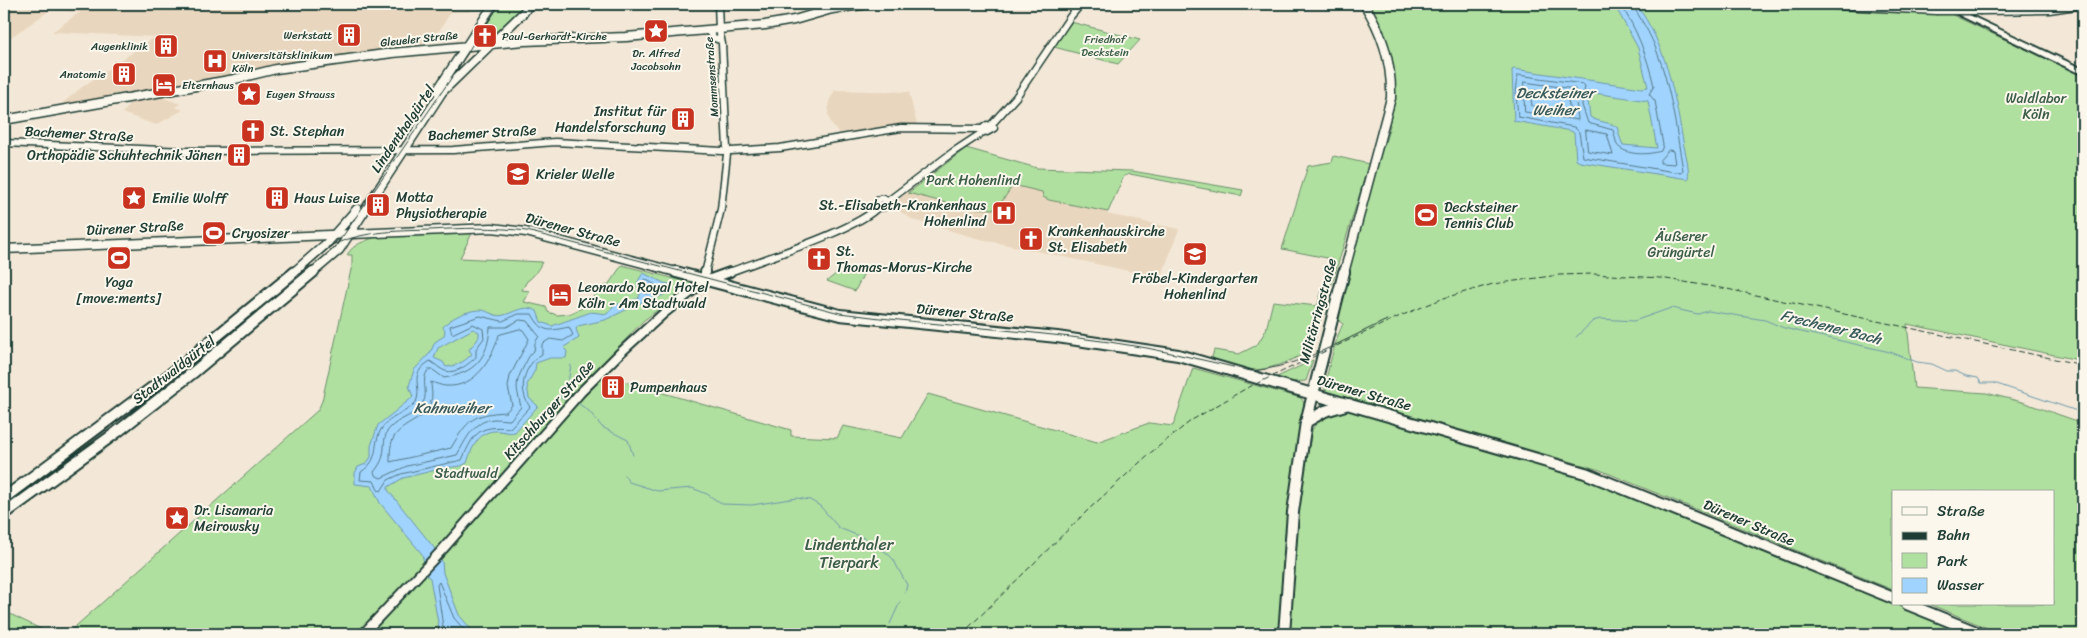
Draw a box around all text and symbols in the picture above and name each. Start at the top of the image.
place icon: Dr. Alfred Jacobsohn [643,18,669,44]
building icon: Werkstatt [336,22,362,48]
church icon: Paul-Gerhardt-Kirche [472,23,498,49]
street label: Gleueler Straße [379,25,459,53]
place label: Werkstatt [284,26,332,45]
place label: Paul-Gerhardt-Kirche [502,27,608,46]
park label: Friedhof Deckstein [1081,30,1129,62]
building icon: Augenklinik [153,33,179,59]
street label: Mommsenstraße [700,36,724,118]
place label: Augenklinik [90,37,148,56]
place label: Dr. Alfred Jacobsohn [630,44,681,76]
place label: Universitätsklinikum Köln [232,46,333,78]
hospital icon: Universitätsklinikum Köln [202,48,228,74]
building icon: Anatomie [111,61,137,87]
place label: Anatomie [59,65,106,84]
hotel icon: Elternhaus [151,72,177,98]
place label: Elternhaus [182,76,234,95]
street label: Lindenthalgürtel [364,79,442,178]
water label: Decksteiner Weiher [1516,80,1597,123]
place icon: Eugen Strauss [236,81,262,107]
place label: Eugen Strauss [266,85,335,104]
park label: Waldlabor Köln [2006,86,2068,127]
place label: Institut für Handelsforschung [555,99,667,140]
building icon: Institut für Handelsforschung [670,106,696,132]
church icon: St. Stephan [240,118,266,144]
street label: Bachemer Straße [427,118,537,148]
street label: Bachemer Straße [24,119,134,149]
place label: St. Stephan [270,119,345,144]
building icon: Orthopädie Schuhtechnik Jänen [226,142,252,168]
place label: Orthopädie Schuhtechnik Jänen [27,143,222,168]
school or university icon: Krieler Welle [505,161,531,187]
place label: Krieler Welle [536,162,615,187]
park label: Park Hohenlind [926,168,1022,193]
place icon: Emilie Wolff [121,185,147,211]
building icon: Haus Luise [264,185,290,211]
place label: Motta Physiotherapie [396,185,487,226]
place label: Emilie Wolff [152,186,230,211]
place label: Haus Luise [294,186,360,211]
building icon: Motta Physiotherapie [365,192,391,218]
place label: St.-Elisabeth-Krankenhaus Hohenlind [819,193,988,234]
place label: Decksteiner Tennis Club [1444,195,1519,236]
hospital icon: St.-Elisabeth-Krankenhaus Hohenlind [991,200,1017,226]
sports icon: Decksteiner Tennis Club [1413,202,1439,228]
street label: Dürener Straße [523,205,623,255]
street label: Dürener Straße [86,213,184,243]
place label: Krankenhauskirche St. Elisabeth [1048,219,1165,260]
sports icon: Cryosizer [201,220,227,246]
place label: Cryosizer [232,221,291,246]
park label: Äußerer Grüngürtel [1647,224,1716,265]
church icon: Krankenhauskirche St. Elisabeth [1018,226,1044,252]
place label: St. Thomas-Morus-Kirche [836,239,972,280]
school or university icon: Fröbel-Kindergarten Hohenlind [1182,241,1208,267]
sports icon: Yoga [move:ments] [106,245,132,271]
church icon: St. Thomas-Morus-Kirche [806,246,832,272]
street label: Militärringstraße [1292,255,1344,367]
place label: Fröbel-Kindergarten Hohenlind [1132,266,1258,307]
place label: Yoga [move:ments] [76,270,162,311]
place label: Leonardo Royal Hotel Köln - Am Stadtwald [578,275,710,316]
hotel icon: Leonardo Royal Hotel Köln - Am Stadtwald [547,282,573,308]
street label: Dürener Straße [915,296,1015,330]
water label: Frechener Bach [1778,302,1885,352]
street label: Stadtwaldgürtel [127,329,222,411]
street label: Kitschburger Straße [497,354,601,466]
street label: Dürener Straße [1314,368,1414,418]
building icon: Pumpenhaus [600,374,626,400]
place label: Pumpenhaus [630,375,708,400]
water label: Kahnweiher [414,395,493,421]
park label: Stadtwald [434,461,499,486]
legend [1892,490,2054,606]
street label: Dürener Straße [1699,492,1799,554]
place label: Dr. Lisamaria Meirowsky [194,498,274,539]
text: Straße [1937,498,1985,524]
place icon: Dr. Lisamaria Meirowsky [164,505,190,531]
text: Bahn [1937,522,1970,548]
park label: Lindenthaler Tierpark [805,530,895,577]
text: Park [1937,548,1968,574]
text: Wasser [1937,572,1985,598]

